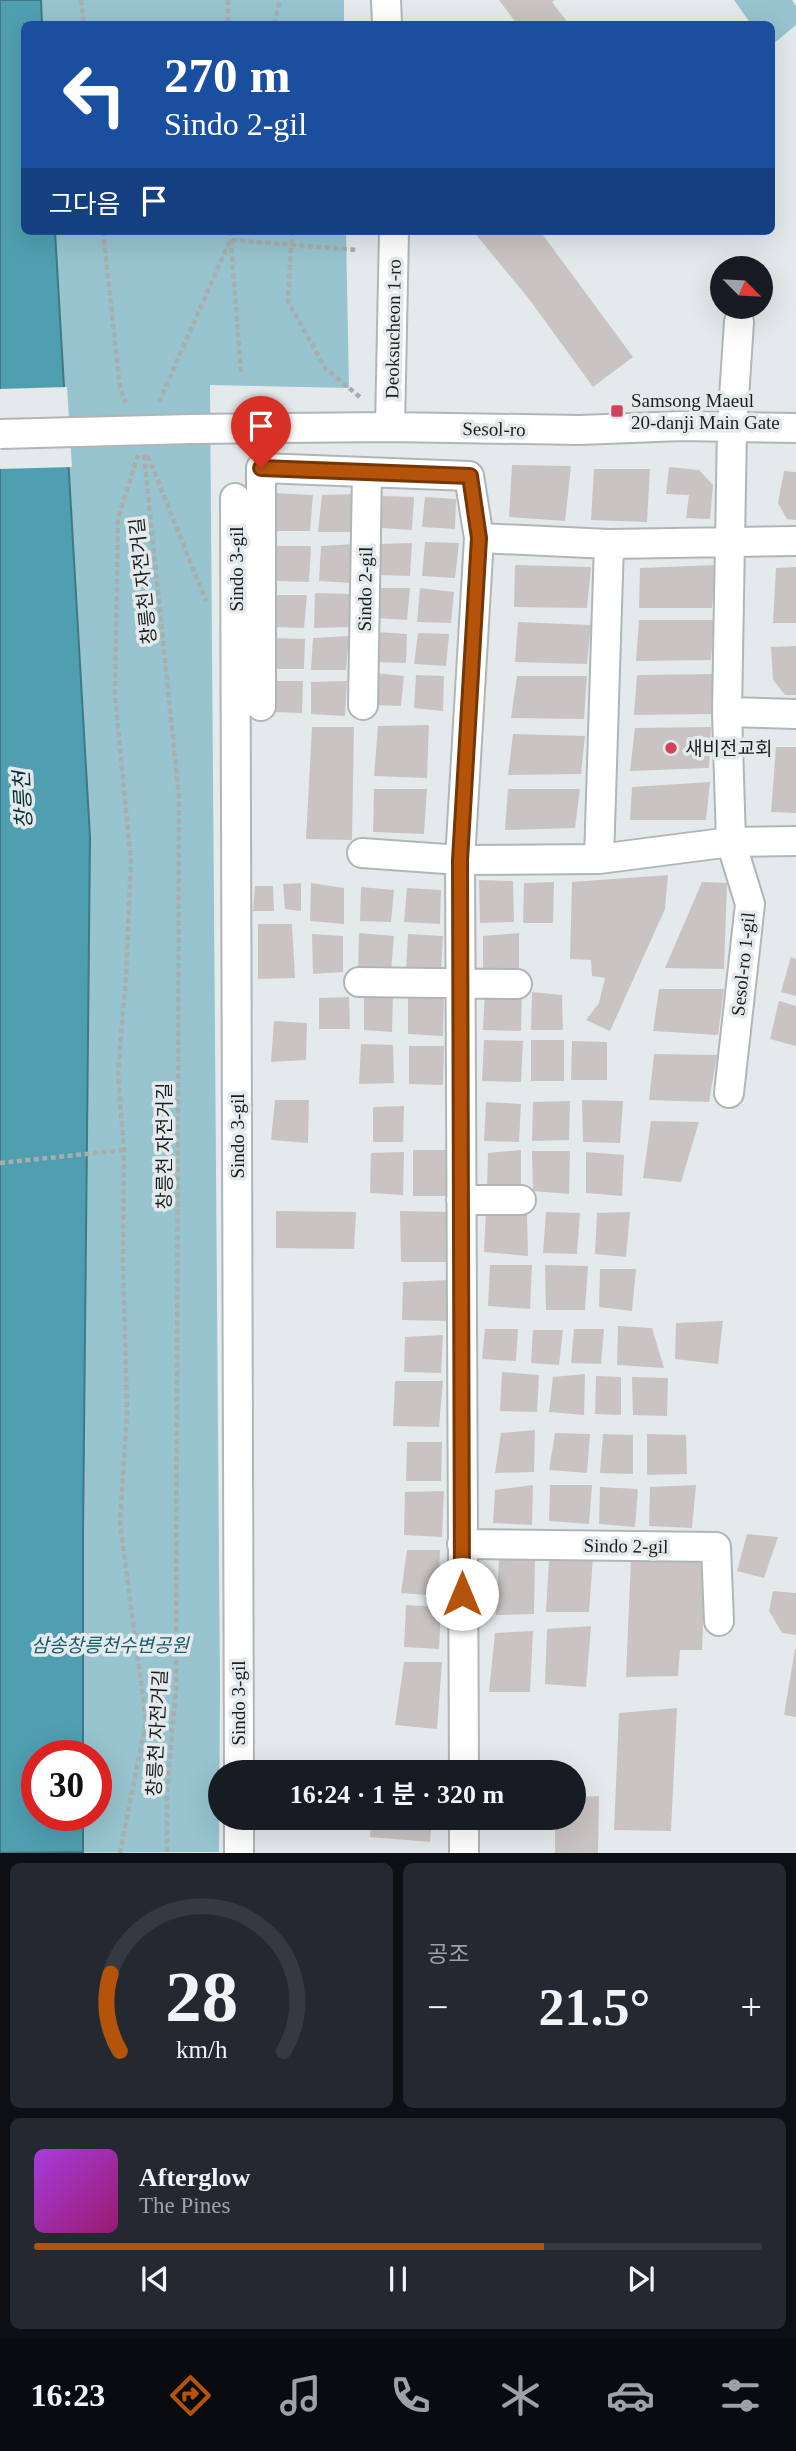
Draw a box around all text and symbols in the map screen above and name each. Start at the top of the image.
text: 270 m [164,48,291,103]
icon: left [49,49,140,140]
text: Sindo 2-gil [164,106,307,142]
icon: arrive [135,182,173,220]
text: 그다음 [49,190,121,219]
north arrow [710,256,774,318]
map controls [710,256,773,319]
street label: Deoksucheon 1-ro [381,259,405,399]
place label: Samsong Maeul 20-danji Main Gate [631,390,780,433]
pin [231,396,291,468]
marker: Samsong Maeul 20-danji Main Gate [609,403,625,419]
icon: arrive [242,407,280,445]
street label: Sesol-ro [462,418,526,440]
street label: 창릉천 자전거길 [126,517,160,645]
street label: Sindo 3-gil [226,527,247,611]
street label: Sindo 2-gil [354,546,376,632]
place label: 새비전교회 [685,738,772,759]
marker: 새비전교회 [663,740,679,756]
water label: 창릉천 [9,768,37,830]
street label: Sesol-ro 1-gil [727,911,759,1017]
street label: 창릉천 자전거길 [154,1082,175,1210]
street label: Sindo 3-gil [227,1094,248,1178]
street label: Sindo 2-gil [583,1535,669,1557]
position arrow [425,1557,499,1631]
park label: 삼송창릉천수변공원 [31,1635,190,1656]
street label: Sindo 3-gil [228,1661,249,1745]
street label: 창릉천 자전거길 [143,1669,171,1797]
speed limit sign: 30 [21,1740,112,1831]
text: 16:24 · 1 분 · 320 m [290,1780,504,1809]
text: 공조 [427,1942,469,1967]
text: 28 [165,1957,238,2038]
text: 21.5° [539,1979,650,2036]
text: − [427,1986,448,2028]
text: + [741,1986,762,2028]
text: km/h [176,2036,228,2063]
text: Afterglow [139,2163,250,2192]
text: The Pines [139,2193,230,2218]
icon: previous [136,2260,174,2298]
icon: pause [379,2260,417,2298]
icon: next [622,2260,660,2298]
icon: directions [166,2371,215,2420]
icon: music [276,2371,325,2420]
icon: phone [386,2371,435,2420]
icon: climate [496,2371,545,2420]
icon: car [606,2371,655,2420]
icon: filters [716,2371,765,2420]
text: 16:23 [31,2377,105,2413]

